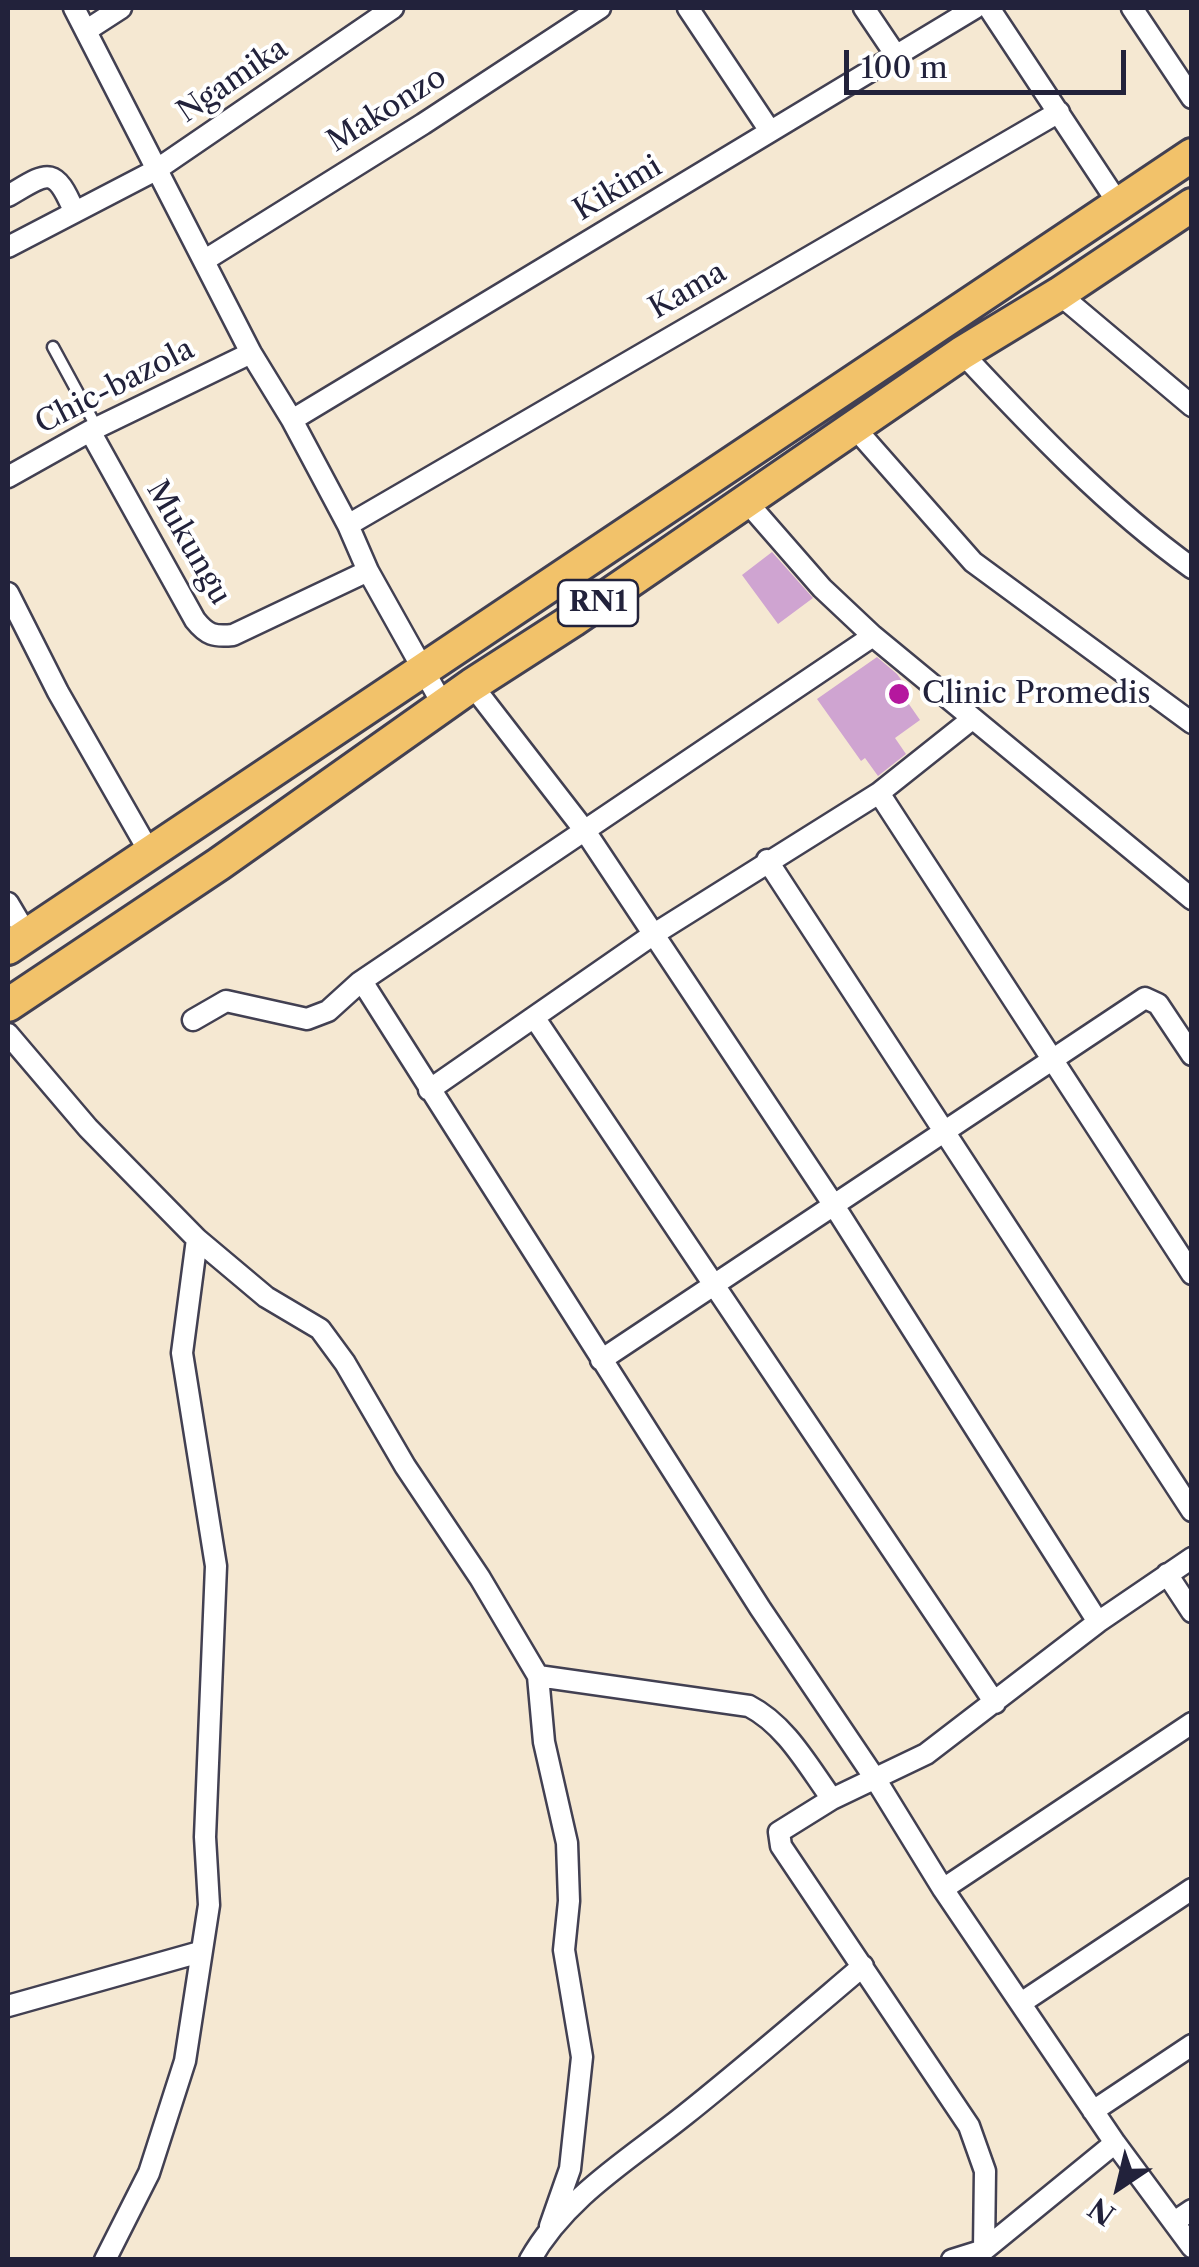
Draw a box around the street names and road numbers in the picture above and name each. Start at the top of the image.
street label: Ngamika [171,31,295,131]
street label: Makonzo [321,59,453,161]
street label: Kikimi [568,149,668,229]
street label: Kama [643,255,733,327]
street label: Chic-bazola [30,332,200,442]
street label: Mukungu [138,475,238,611]
road number: RN1 [558,580,638,626]

